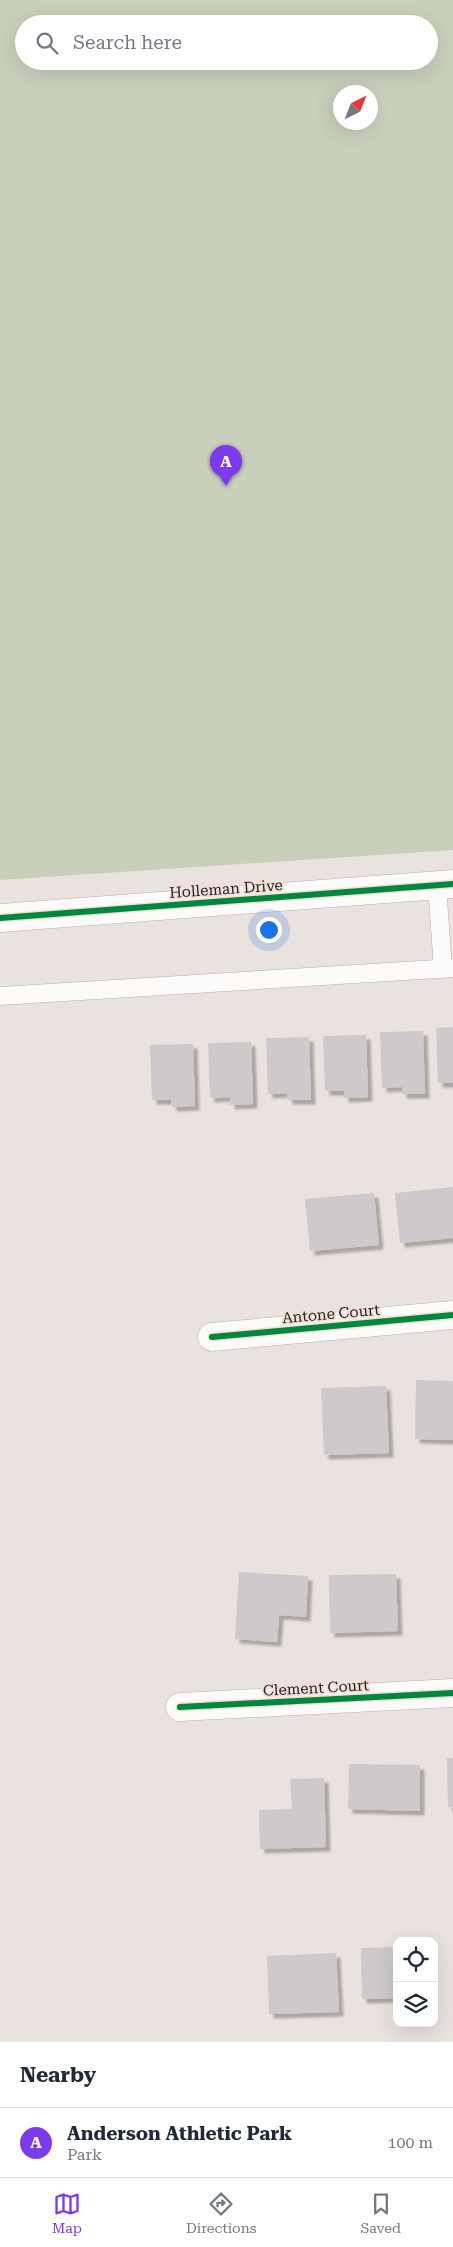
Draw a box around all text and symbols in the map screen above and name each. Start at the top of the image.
search box [15,15,438,70]
icon: search [33,29,61,57]
text: Search here [73,31,182,54]
north arrow [333,85,378,130]
pin: A [210,445,242,486]
street label: Holleman Drive [169,876,283,902]
your location [256,917,282,943]
street label: Antone Court [281,1301,381,1327]
street label: Clement Court [263,1676,370,1700]
map controls [393,1937,438,2027]
button: locate [393,1937,438,1982]
button: layers [393,1982,438,2027]
text: Nearby [20,2063,96,2087]
text: Anderson Athletic Park [67,2122,292,2145]
text: A [30,2133,42,2152]
text: 100 m [387,2133,433,2152]
text: Park [67,2145,102,2164]
tab: Map [52,2190,82,2236]
tab: Directions [186,2190,256,2236]
tab: Saved [360,2190,401,2236]

